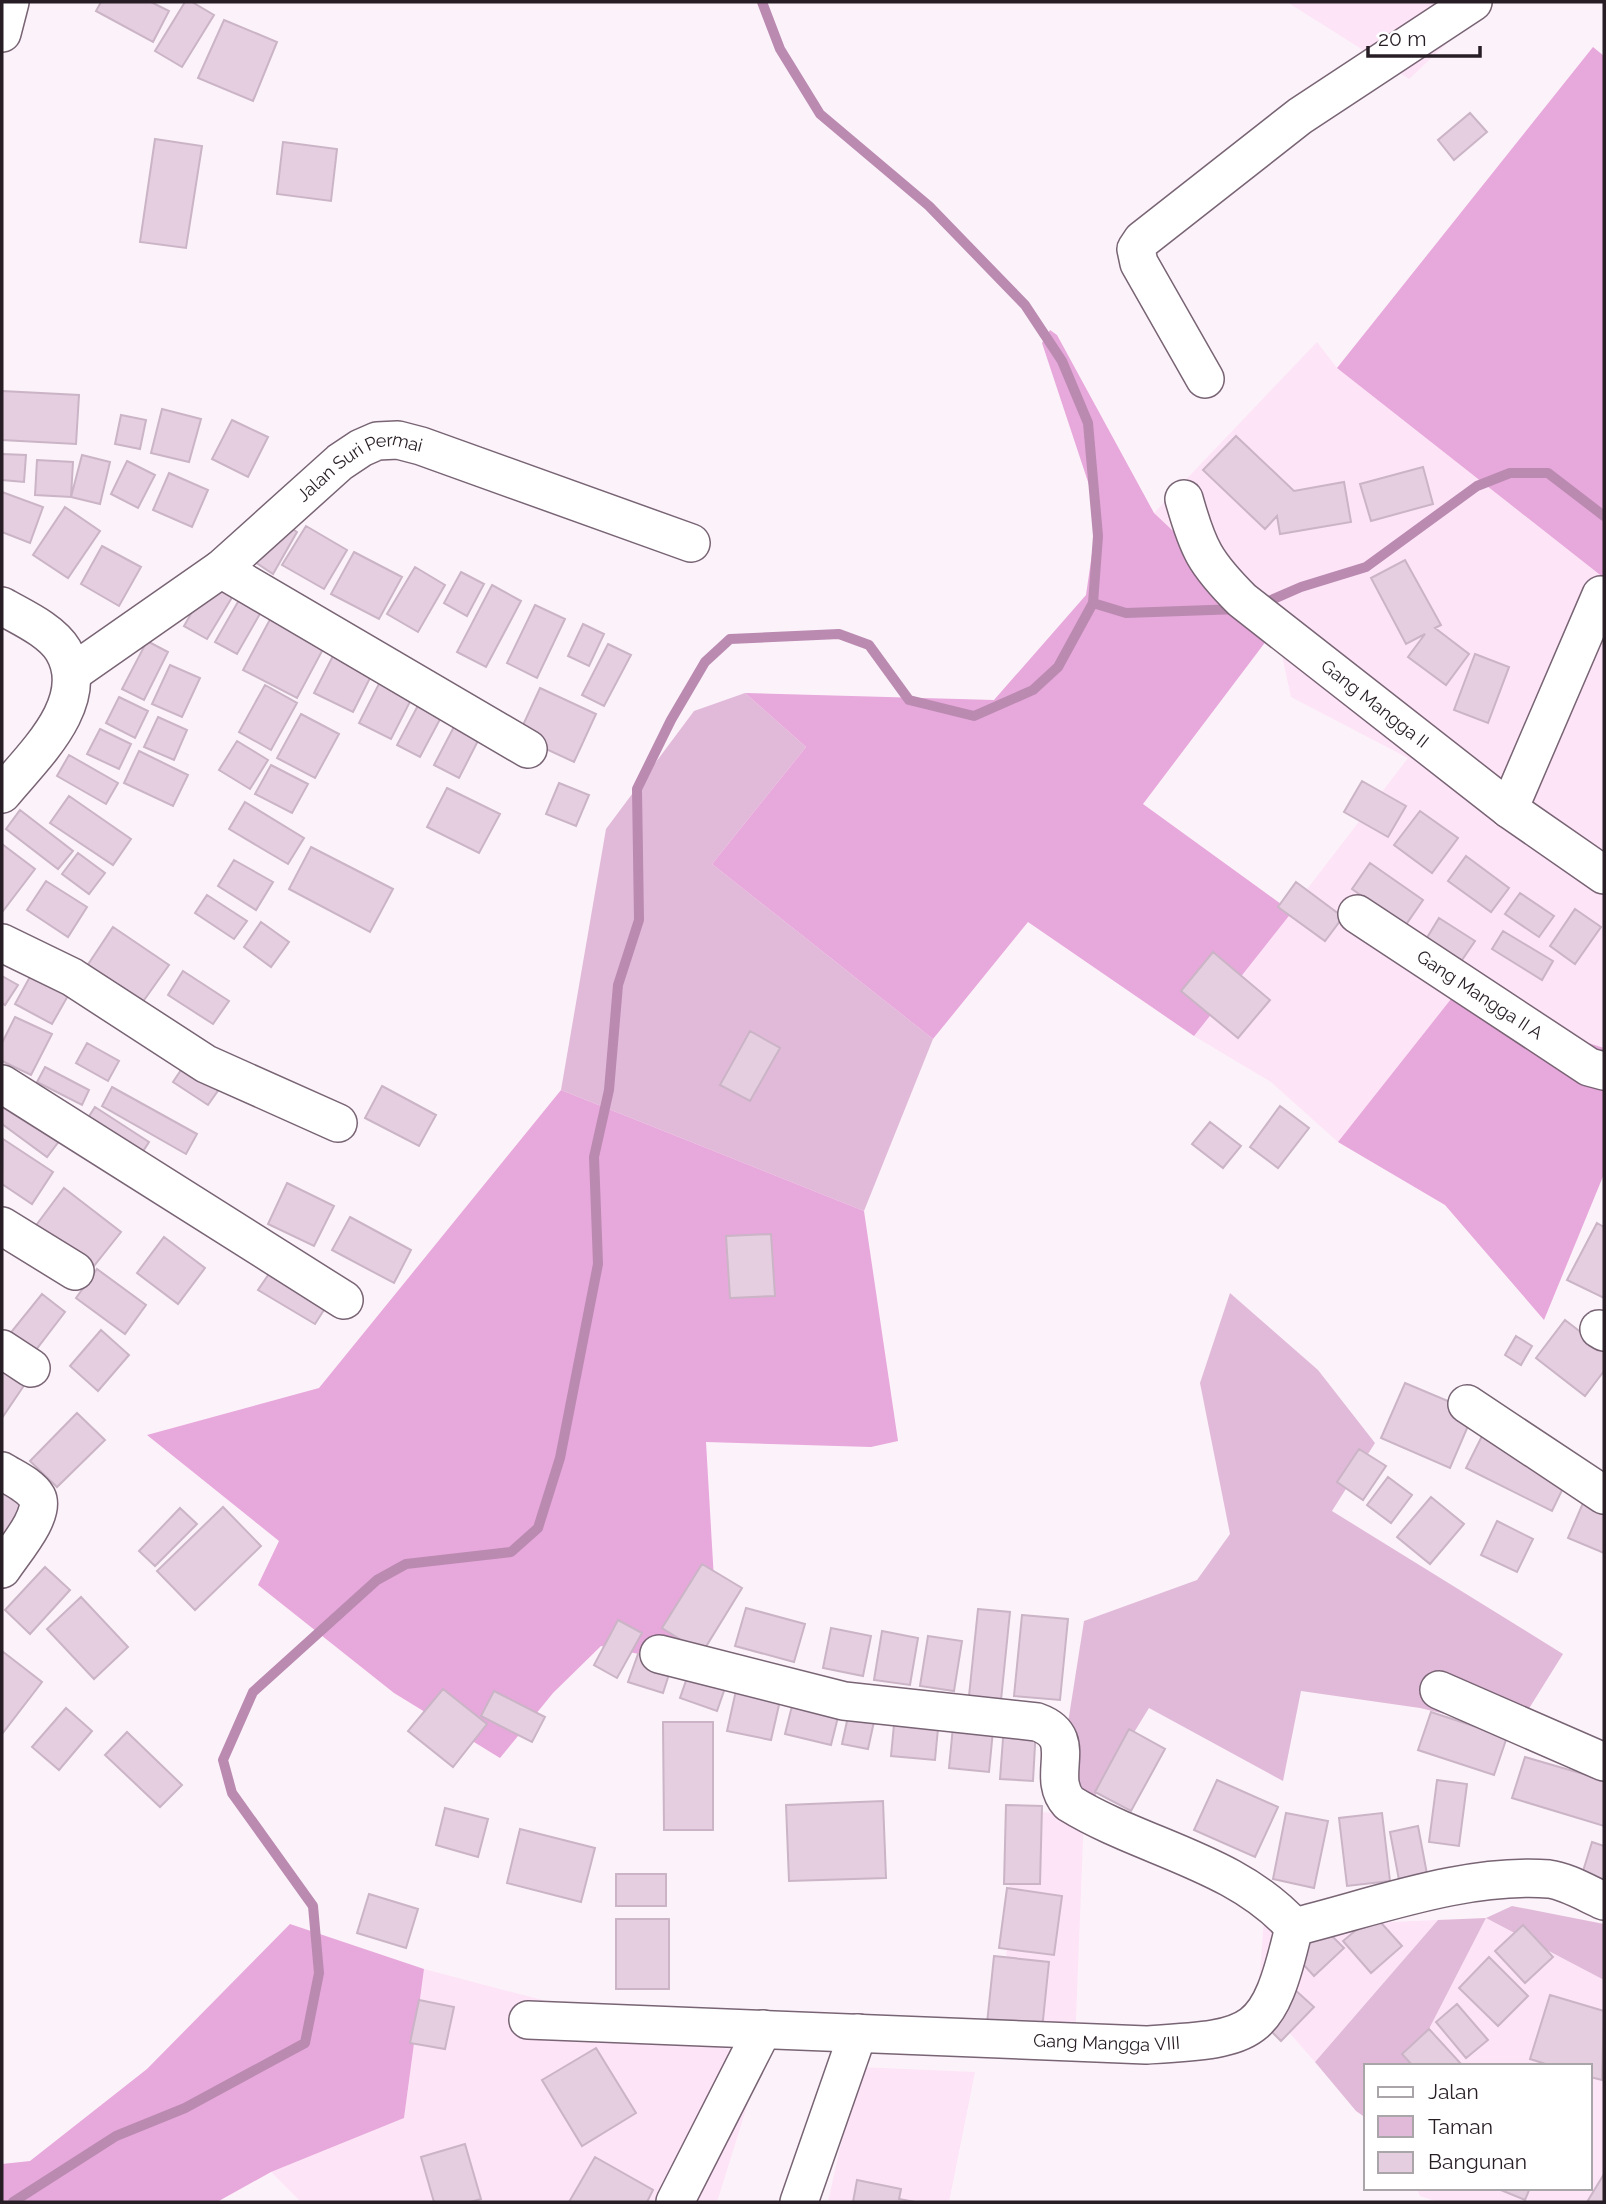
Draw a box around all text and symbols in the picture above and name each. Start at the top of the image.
scale bar [1368,14,1480,58]
text: 20 m [1378,26,1426,51]
street label: Jalan Suri Permai [292,428,425,506]
street label: Gang Mangga II [1317,655,1433,752]
street label: Gang Mangga II A [1413,945,1547,1044]
street label: Gang Mangga VIII [1033,2029,1181,2055]
legend [1364,2064,1592,2190]
text: Jalan [1428,2079,1479,2104]
text: Taman [1428,2114,1493,2139]
text: Bangunan [1428,2149,1527,2174]

